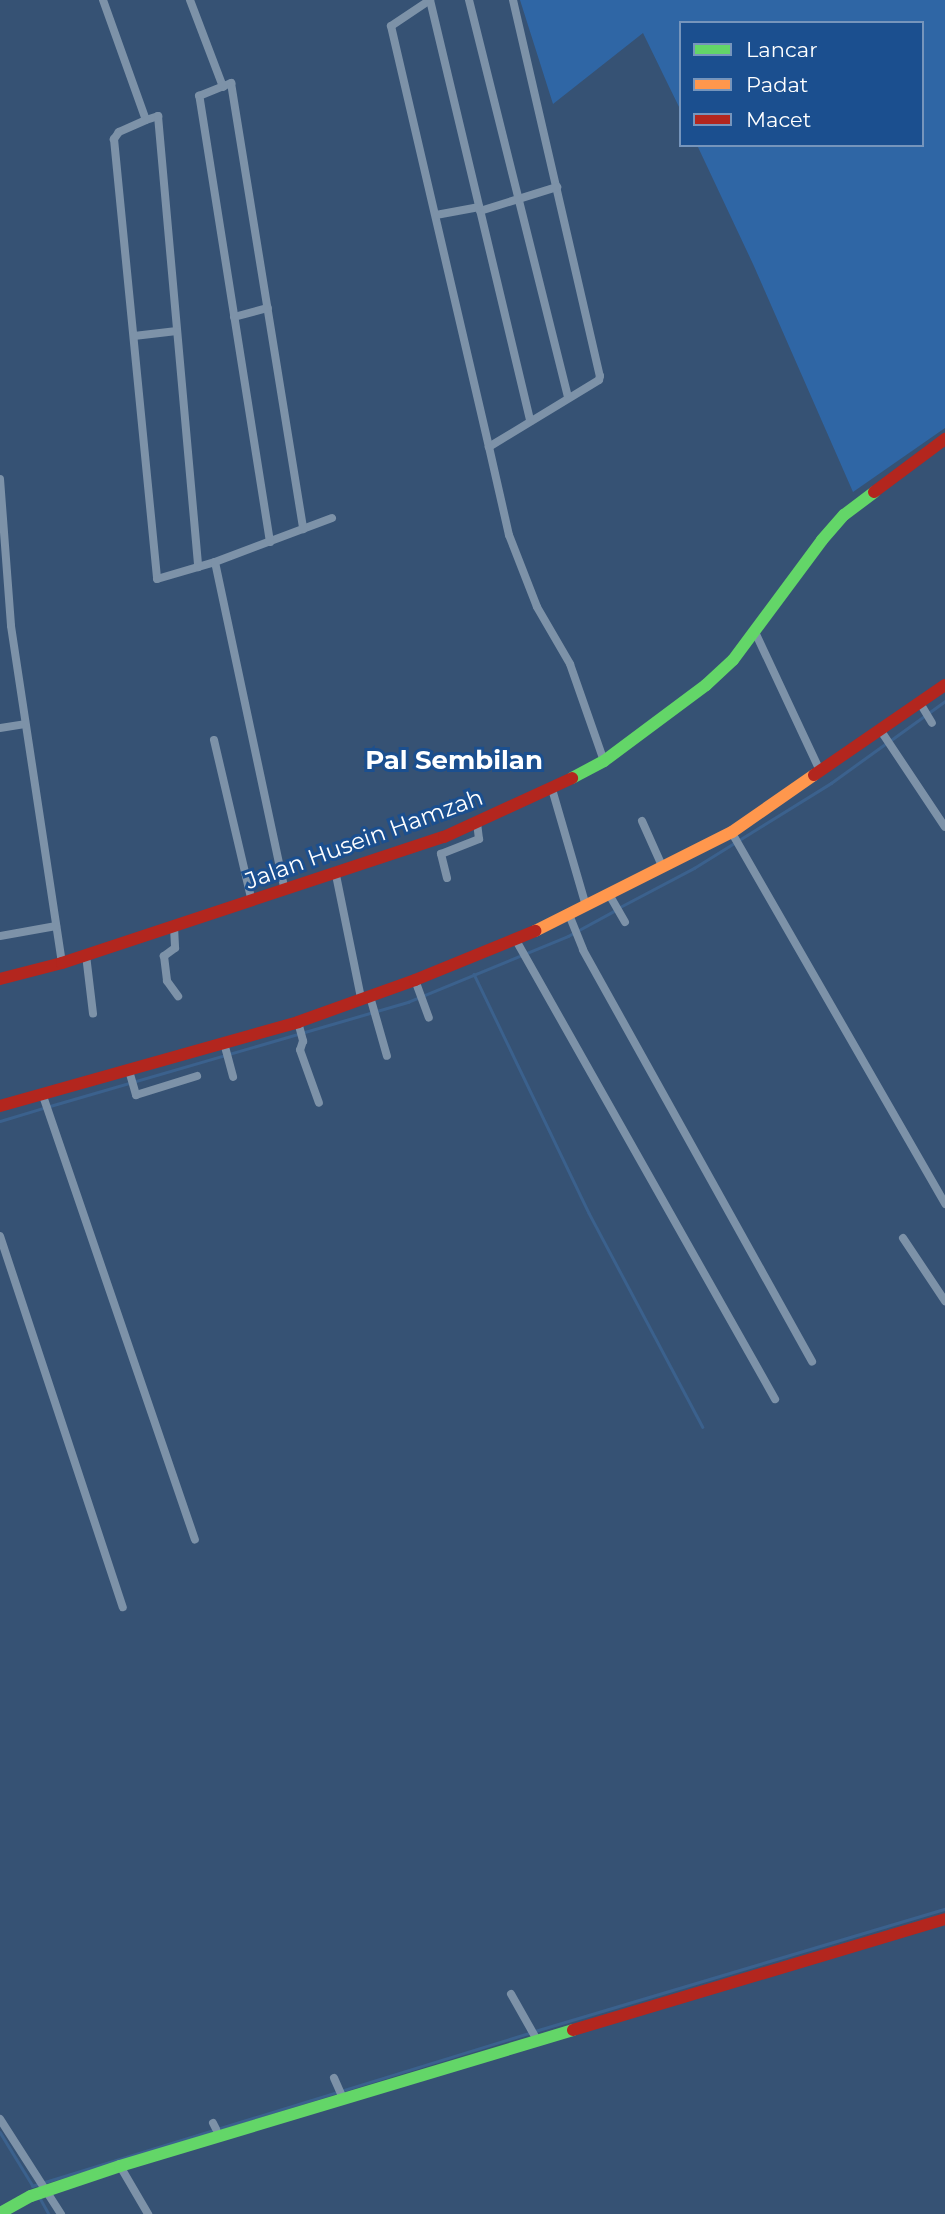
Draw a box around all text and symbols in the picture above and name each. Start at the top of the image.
legend [679,21,924,147]
text: Lancar [746,37,818,62]
text: Padat [746,72,808,97]
text: Macet [746,107,811,132]
district label: Pal Sembilan [365,745,543,777]
street label: Jalan Husein Hamzah [241,783,487,895]

